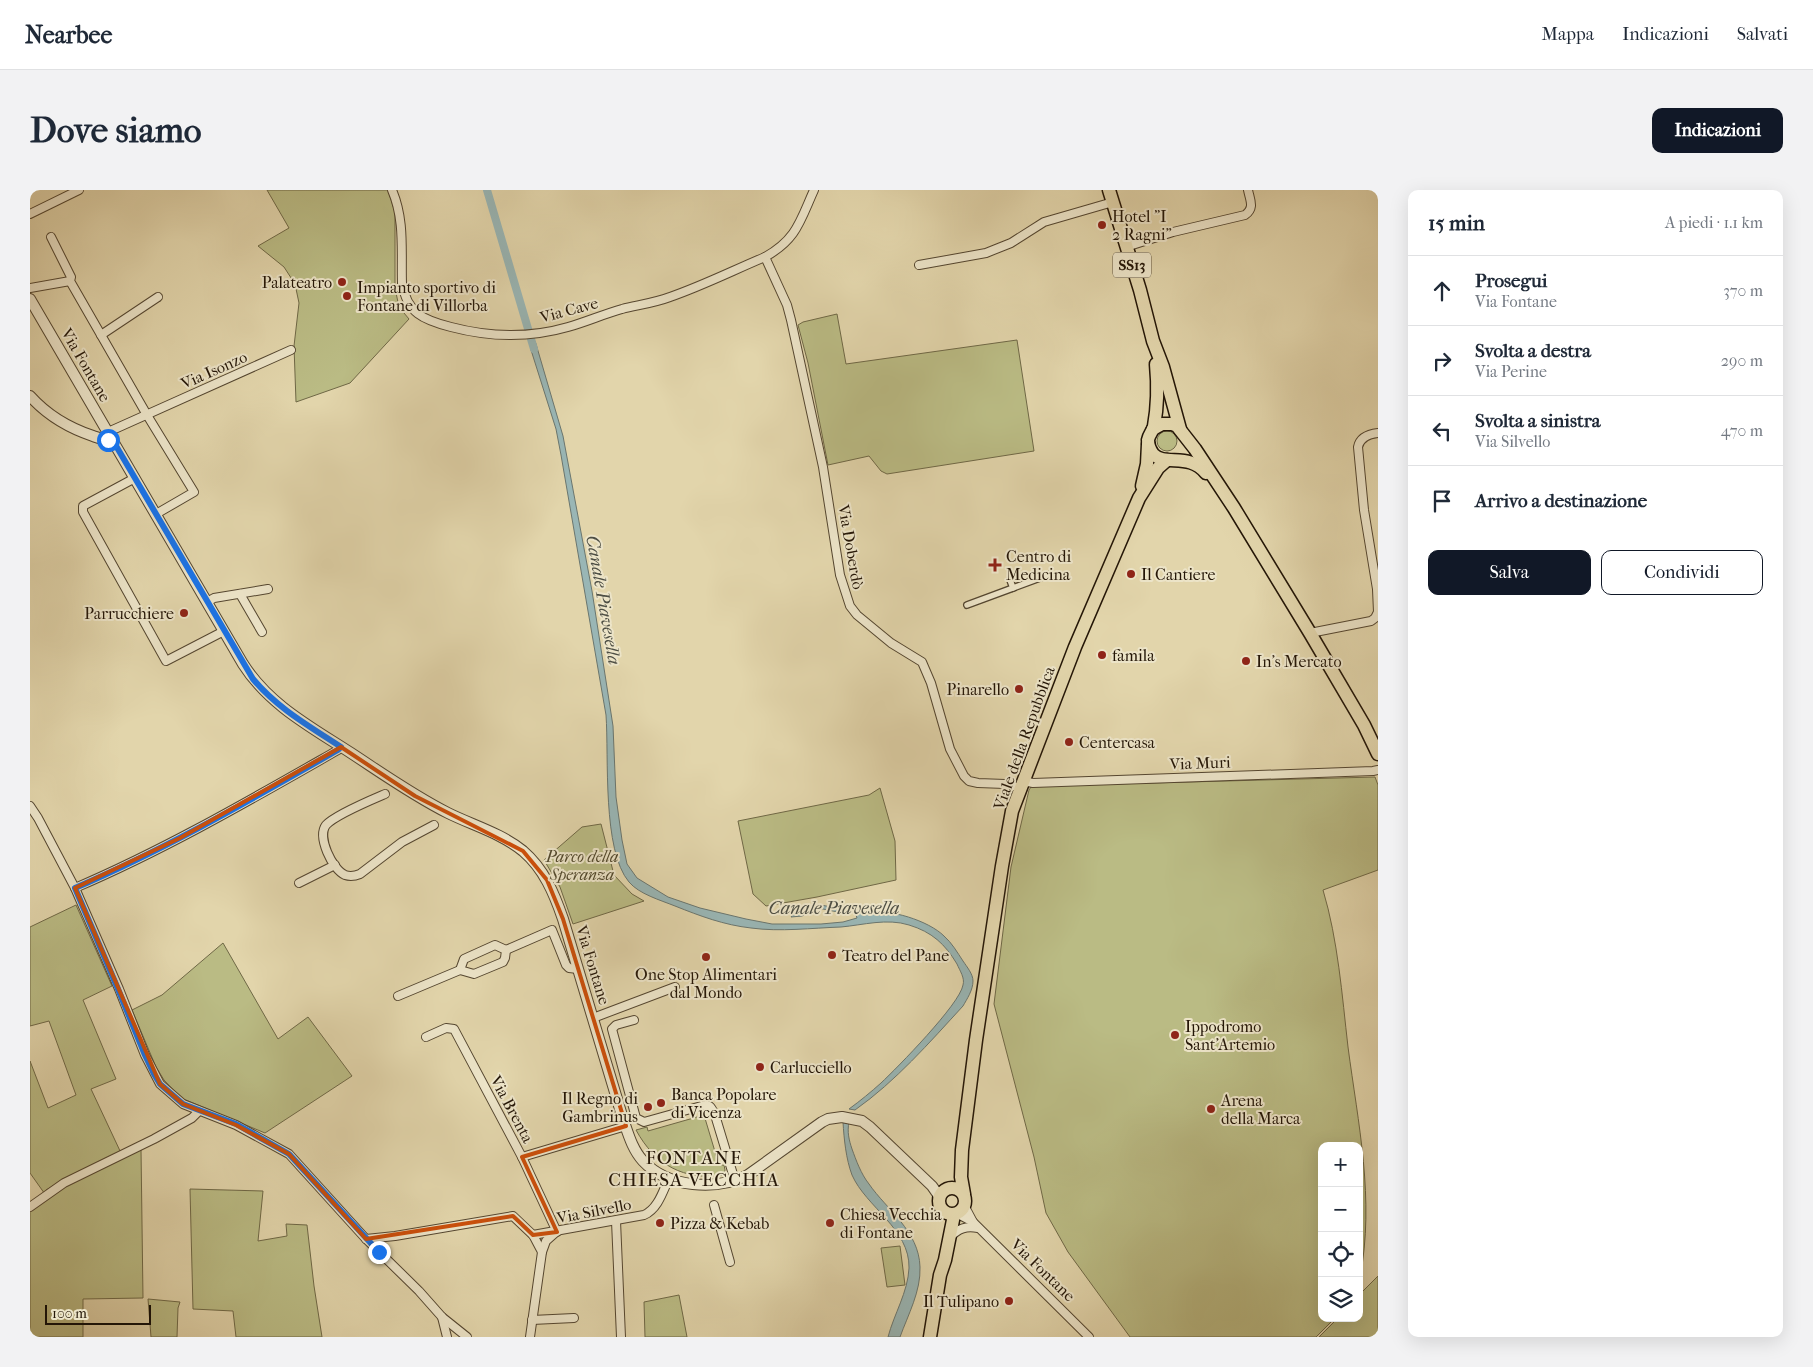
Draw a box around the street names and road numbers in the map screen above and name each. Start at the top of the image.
road number: SS13 [1113,252,1151,278]
street label: Via Cave [537,293,600,327]
street label: Via Fontane [57,324,115,405]
street label: Via Isonzo [177,347,250,393]
street label: Via Doberdò [834,502,868,591]
street label: Viale della Repubblica [989,663,1059,813]
street label: Via Muri [1168,752,1231,774]
street label: Via Fontane [572,922,614,1007]
street label: Via Brenta [486,1071,538,1146]
street label: Via Silvello [554,1194,633,1228]
street label: Via Fontane [1006,1234,1079,1305]

